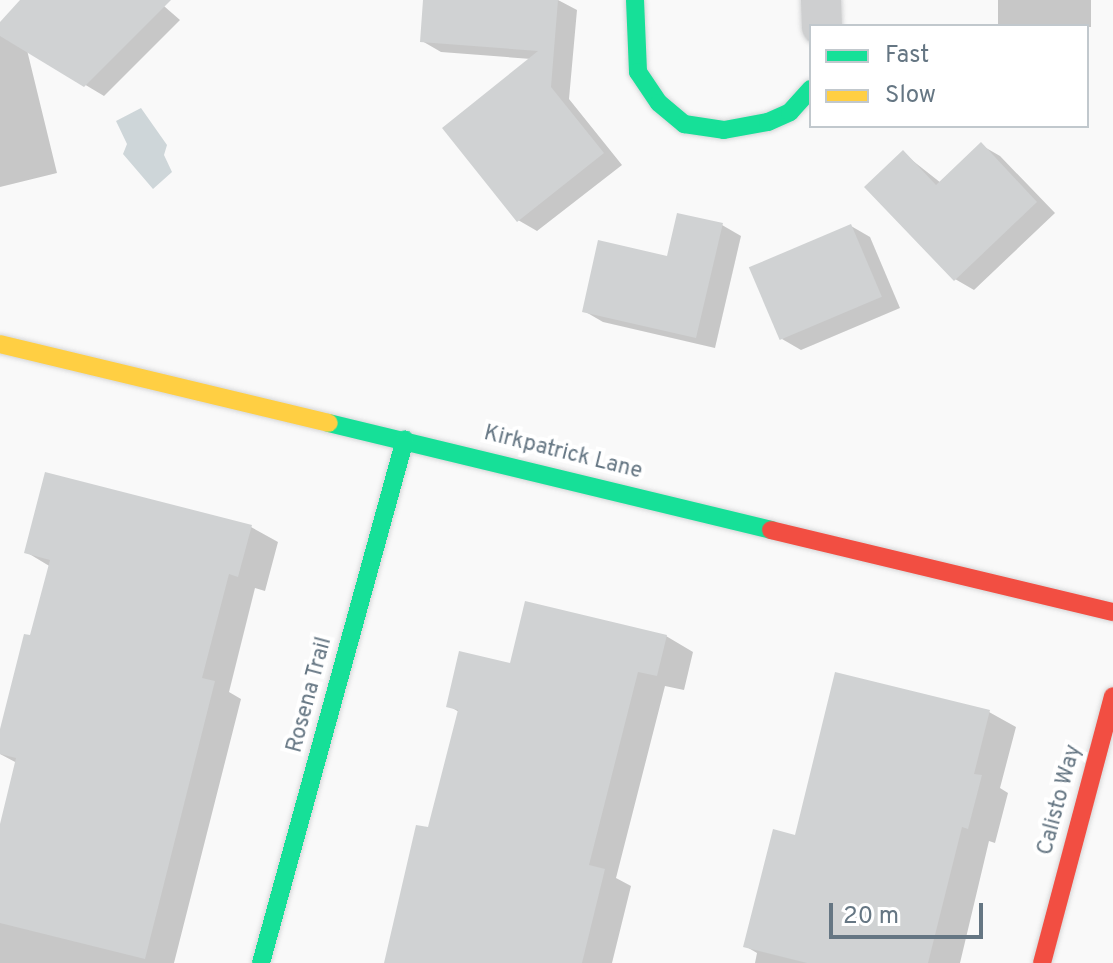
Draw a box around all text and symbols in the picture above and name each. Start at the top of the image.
legend [809,24,1089,128]
text: Fast [885,41,929,71]
text: Slow [885,81,936,111]
street label: Kirkpatrick Lane [481,421,645,485]
street label: Rosena Trail [282,634,338,756]
street label: Calisto Way [1033,742,1087,858]
scale bar [833,887,987,937]
text: 20 m [843,902,899,932]

